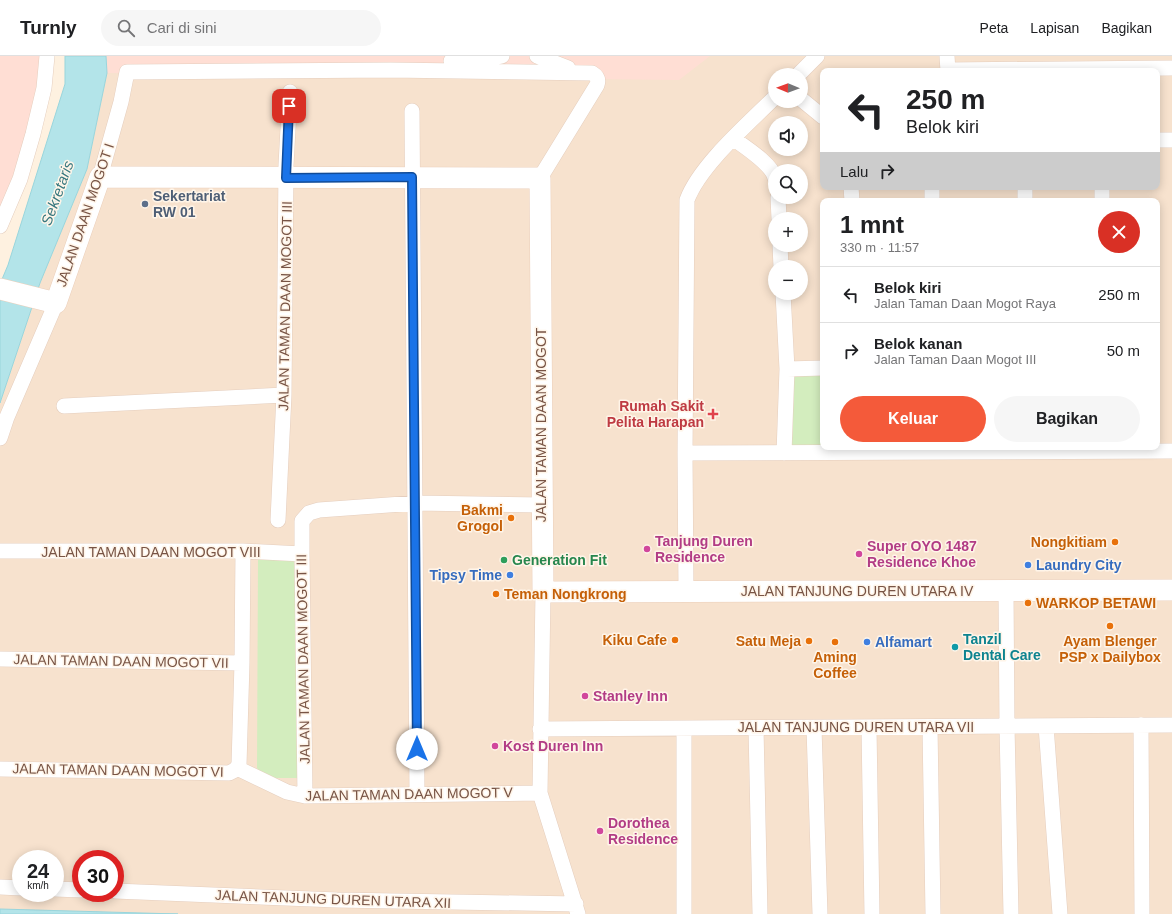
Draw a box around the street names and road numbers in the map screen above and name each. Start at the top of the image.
street label: JALAN DAAN MOGOT I [53,141,117,289]
street label: JALAN TAMAN DAAN MOGOT III [275,201,295,411]
street label: JALAN TAMAN DAAN MOGOT [533,327,549,522]
street label: JALAN TAMAN DAAN MOGOT VIII [41,544,261,560]
street label: JALAN TAMAN DAAN MOGOT III [293,554,313,764]
street label: JALAN TANJUNG DUREN UTARA IV [741,583,974,599]
street label: JALAN TAMAN DAAN MOGOT VII [13,651,229,671]
street label: JALAN TANJUNG DUREN UTARA VII [738,719,974,735]
street label: JALAN TAMAN DAAN MOGOT VI [12,760,224,780]
street label: JALAN TAMAN DAAN MOGOT V [305,784,514,804]
street label: JALAN TANJUNG DUREN UTARA XII [215,887,451,911]

